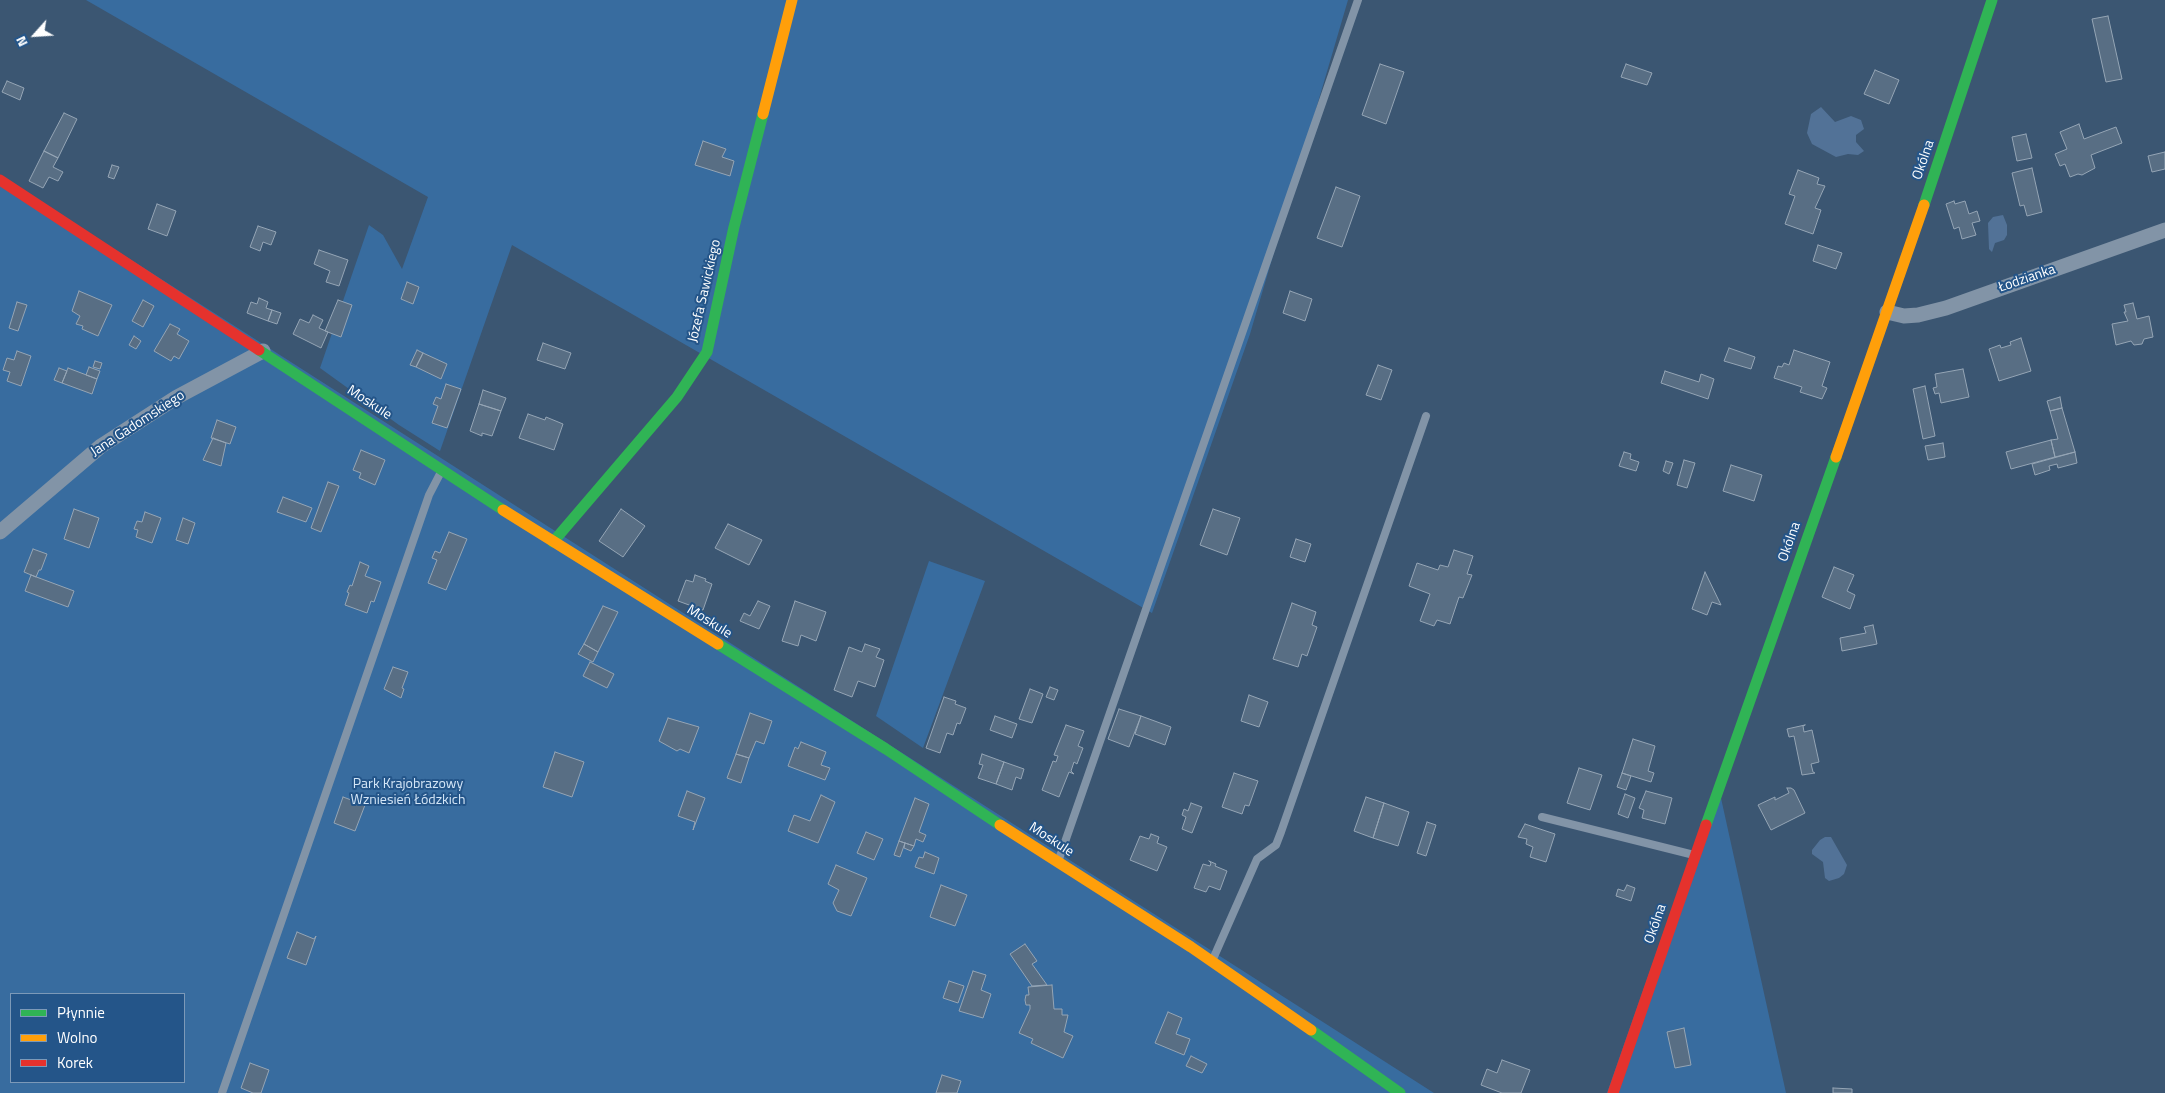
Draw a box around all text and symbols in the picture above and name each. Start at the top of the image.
north arrow [10,10,60,60]
text: N [10,33,33,51]
street label: Okólna [1909,138,1939,182]
street label: Józefa Sawickiego [685,238,725,344]
street label: Łodzianka [1996,261,2058,297]
street label: Moskule [343,382,395,424]
street label: Jana Gadomskiego [88,387,188,461]
street label: Okólna [1775,520,1805,564]
street label: Moskule [683,602,735,642]
park label: Park Krajobrazowy Wzniesień Łódzkich [351,777,465,810]
street label: Moskule [1025,819,1077,861]
street label: Okólna [1641,902,1671,946]
legend [10,993,185,1083]
text: Płynnie [57,1001,105,1024]
text: Wolno [57,1026,97,1049]
text: Korek [57,1051,93,1074]

